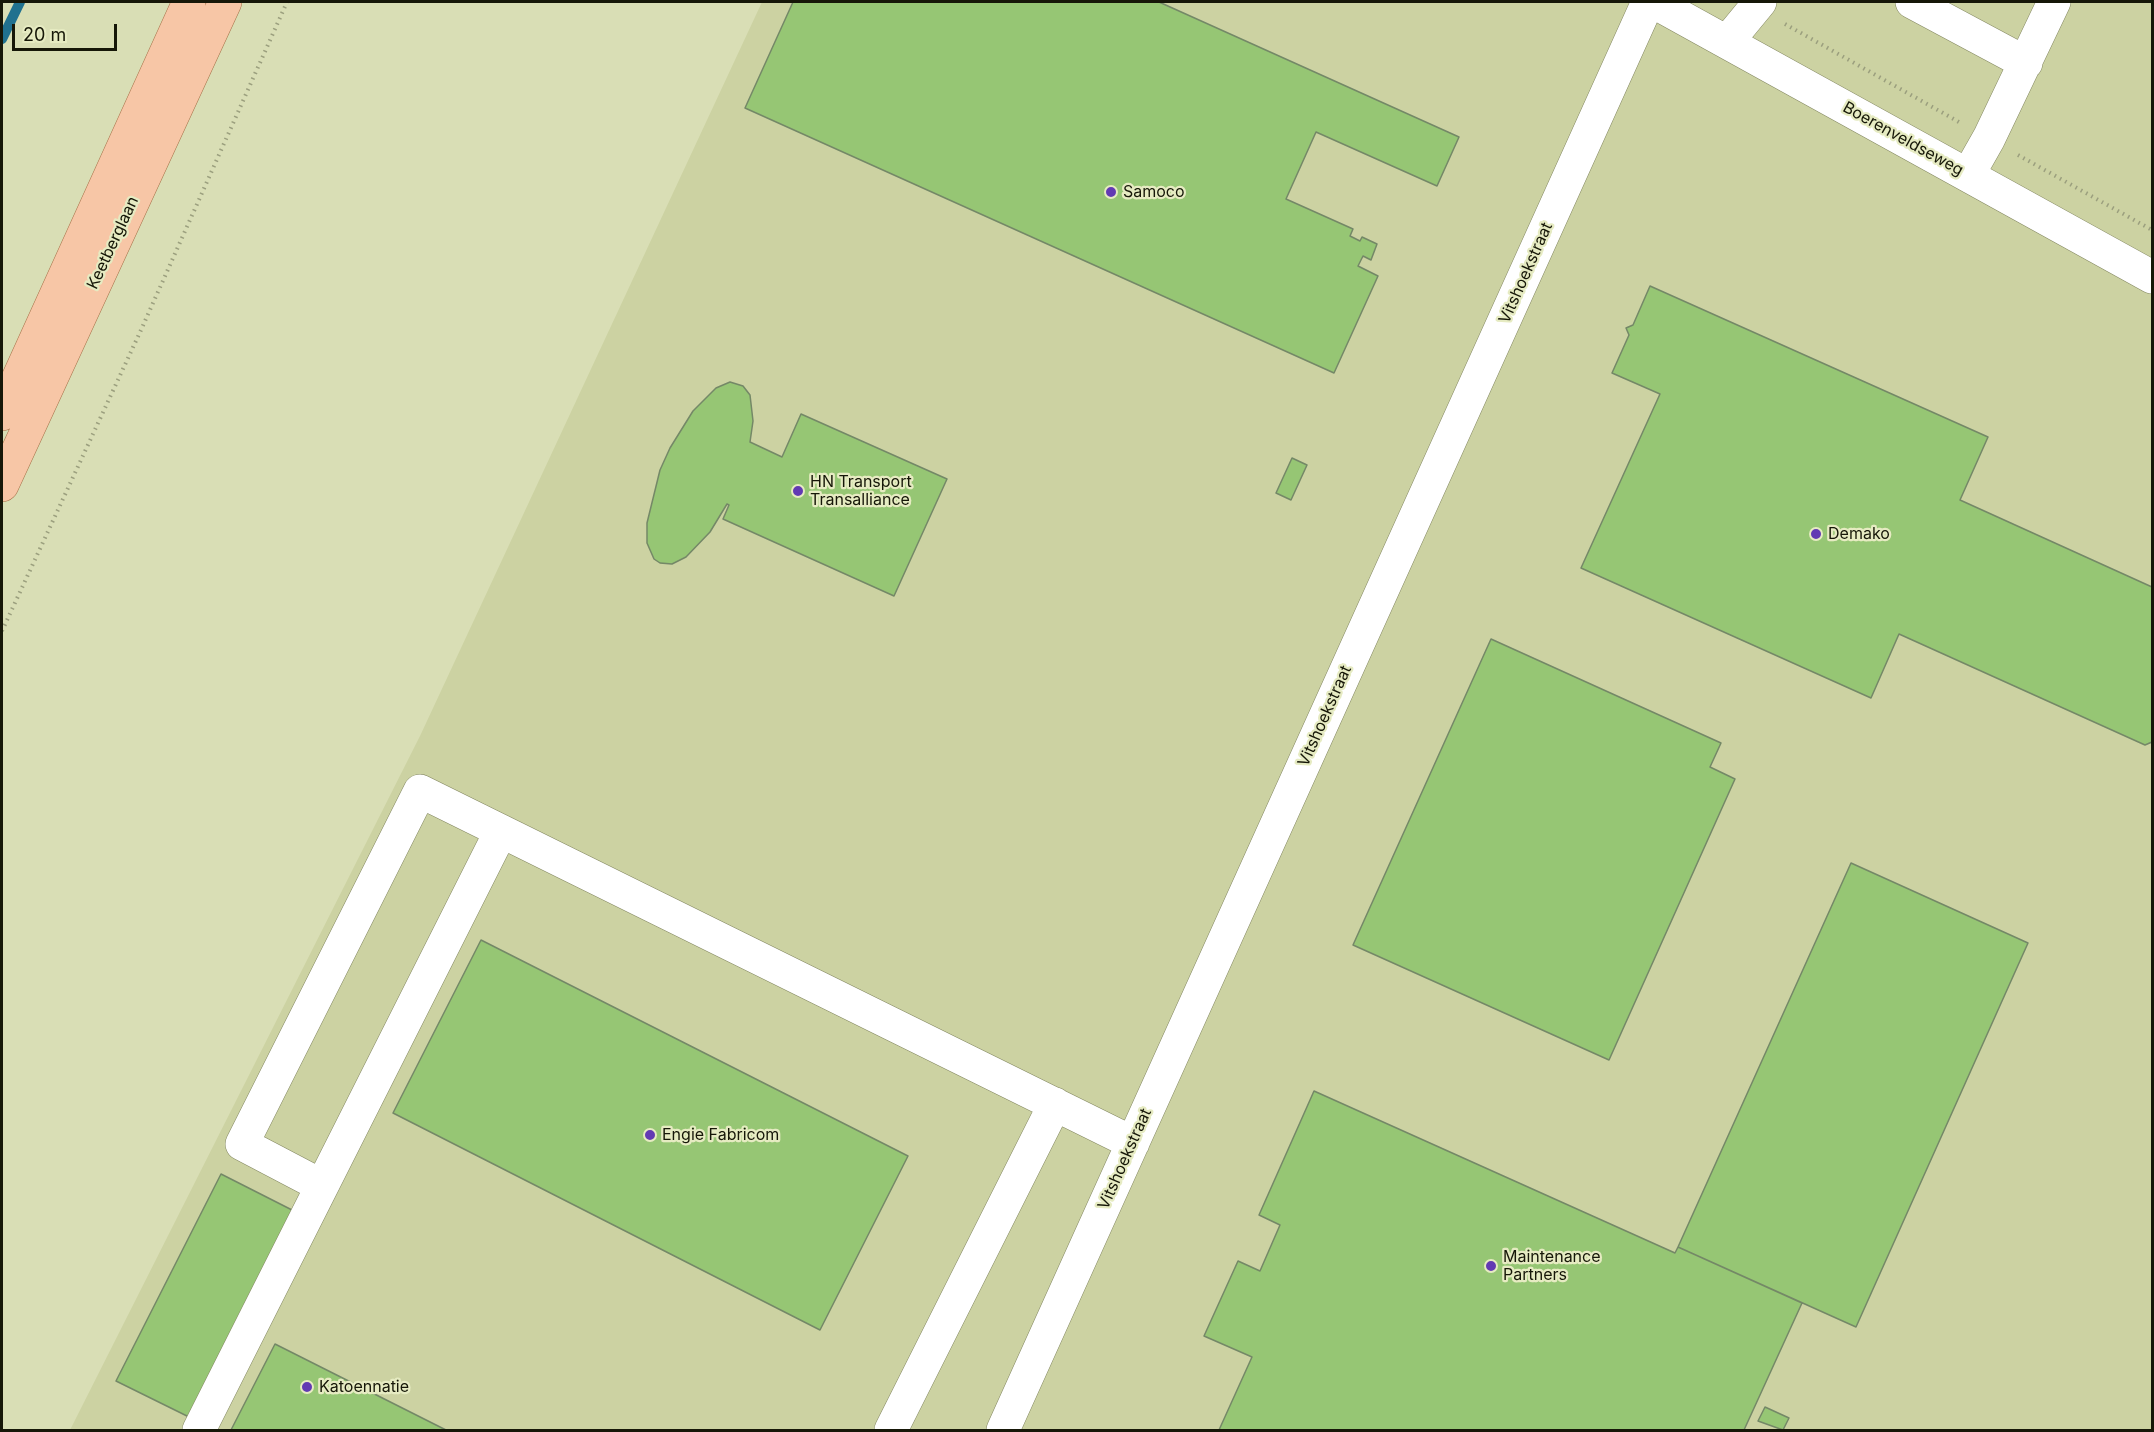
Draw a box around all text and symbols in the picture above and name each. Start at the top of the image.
scale bar [15,12,120,50]
text: 20 m [23,24,66,45]
street label: Boerenveldseweg [1839,98,1967,180]
place label: Samoco [1123,182,1185,202]
marker: Samoco [1104,185,1118,199]
street label: Keetberglaan [83,194,143,292]
street label: Vitshoekstraat [1495,220,1557,326]
place label: HN Transport Transalliance [810,472,912,510]
marker: HN Transport Transalliance [791,484,805,498]
place label: Demako [1828,524,1890,544]
marker: Demako [1809,527,1823,541]
street label: Vitshoekstraat [1294,663,1356,769]
street label: Vitshoekstraat [1094,1106,1156,1212]
place label: Engie Fabricom [662,1125,779,1145]
marker: Engie Fabricom [643,1128,657,1142]
place label: Maintenance Partners [1503,1247,1601,1285]
marker: Maintenance Partners [1484,1259,1498,1273]
place label: Katoennatie [319,1377,409,1397]
marker: Katoennatie [300,1380,314,1394]

